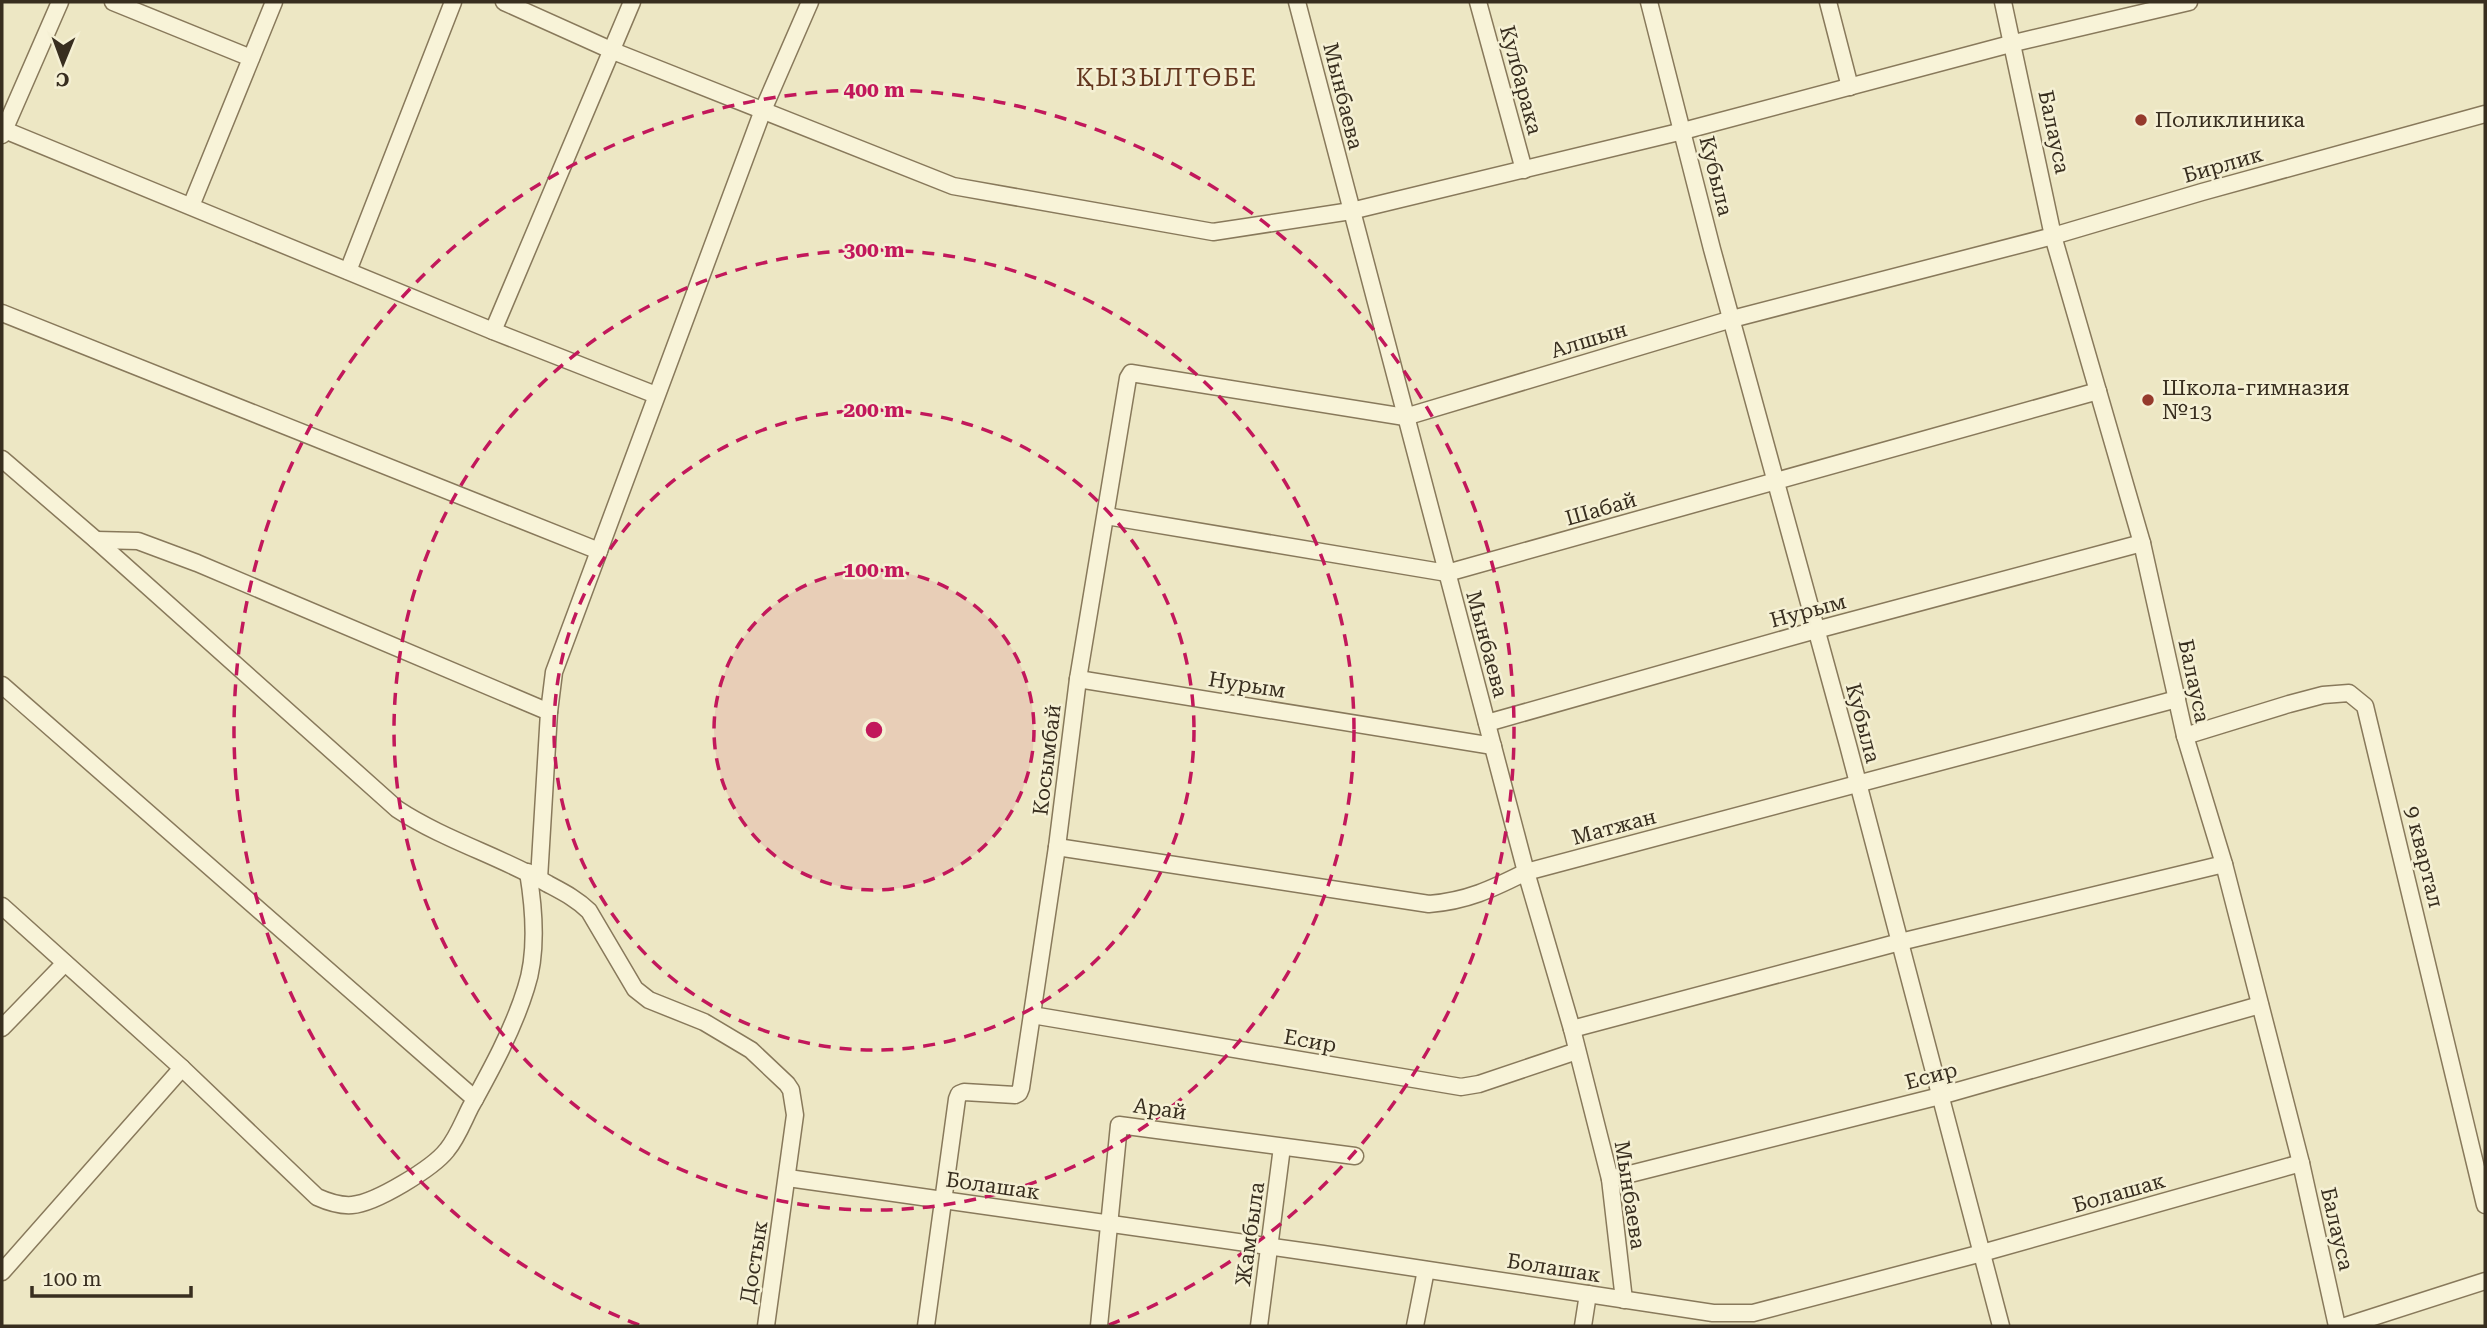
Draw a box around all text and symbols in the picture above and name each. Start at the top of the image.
street label: Кулбарака [1495,23,1547,138]
north arrow [28,28,98,98]
street label: Мынбаева [1318,40,1368,153]
district label: ҚЫЗЫЛТӨБЕ [1076,64,1258,92]
text: С [56,68,70,91]
text: 400 m [844,78,904,102]
street label: Балауса [2033,88,2075,176]
place label: Поликлиника [2155,108,2305,132]
marker: Поликлиника [2133,112,2149,128]
street label: Кубыла [1694,134,1738,219]
street label: Бирлик [2180,142,2266,188]
text: 300 m [844,238,904,262]
street label: Алшын [1548,317,1630,363]
place label: Школа-гимназия №13 [2162,376,2350,424]
marker: Школа-гимназия №13 [2140,392,2156,408]
text: 200 m [844,398,904,422]
street label: Шабай [1562,487,1640,531]
text: 100 m [844,558,904,582]
street label: Мынбаева [1461,588,1513,701]
street label: Нурым [1767,589,1849,633]
street label: Балауса [2173,637,2215,725]
street label: Нурым [1207,667,1287,703]
street label: Кубыла [1841,681,1885,766]
street label: Косымбай [1028,703,1066,817]
centre of rings [862,718,886,742]
street label: Матжан [1569,804,1659,850]
street label: 9 квартал [2400,804,2448,910]
street label: Есир [1282,1025,1338,1057]
street label: Есир [1902,1058,1960,1094]
street label: Арай [1132,1093,1188,1125]
street label: Мынбаева [1610,1139,1651,1252]
street label: Болашак [944,1168,1042,1204]
street label: Болашак [2070,1168,2168,1218]
street label: Жамбыла [1231,1180,1269,1288]
street label: Балауса [2316,1185,2358,1274]
street label: Достык [736,1219,772,1305]
street label: Болашак [1505,1249,1603,1287]
scale bar [32,1254,191,1298]
text: 100 m [42,1267,102,1291]

